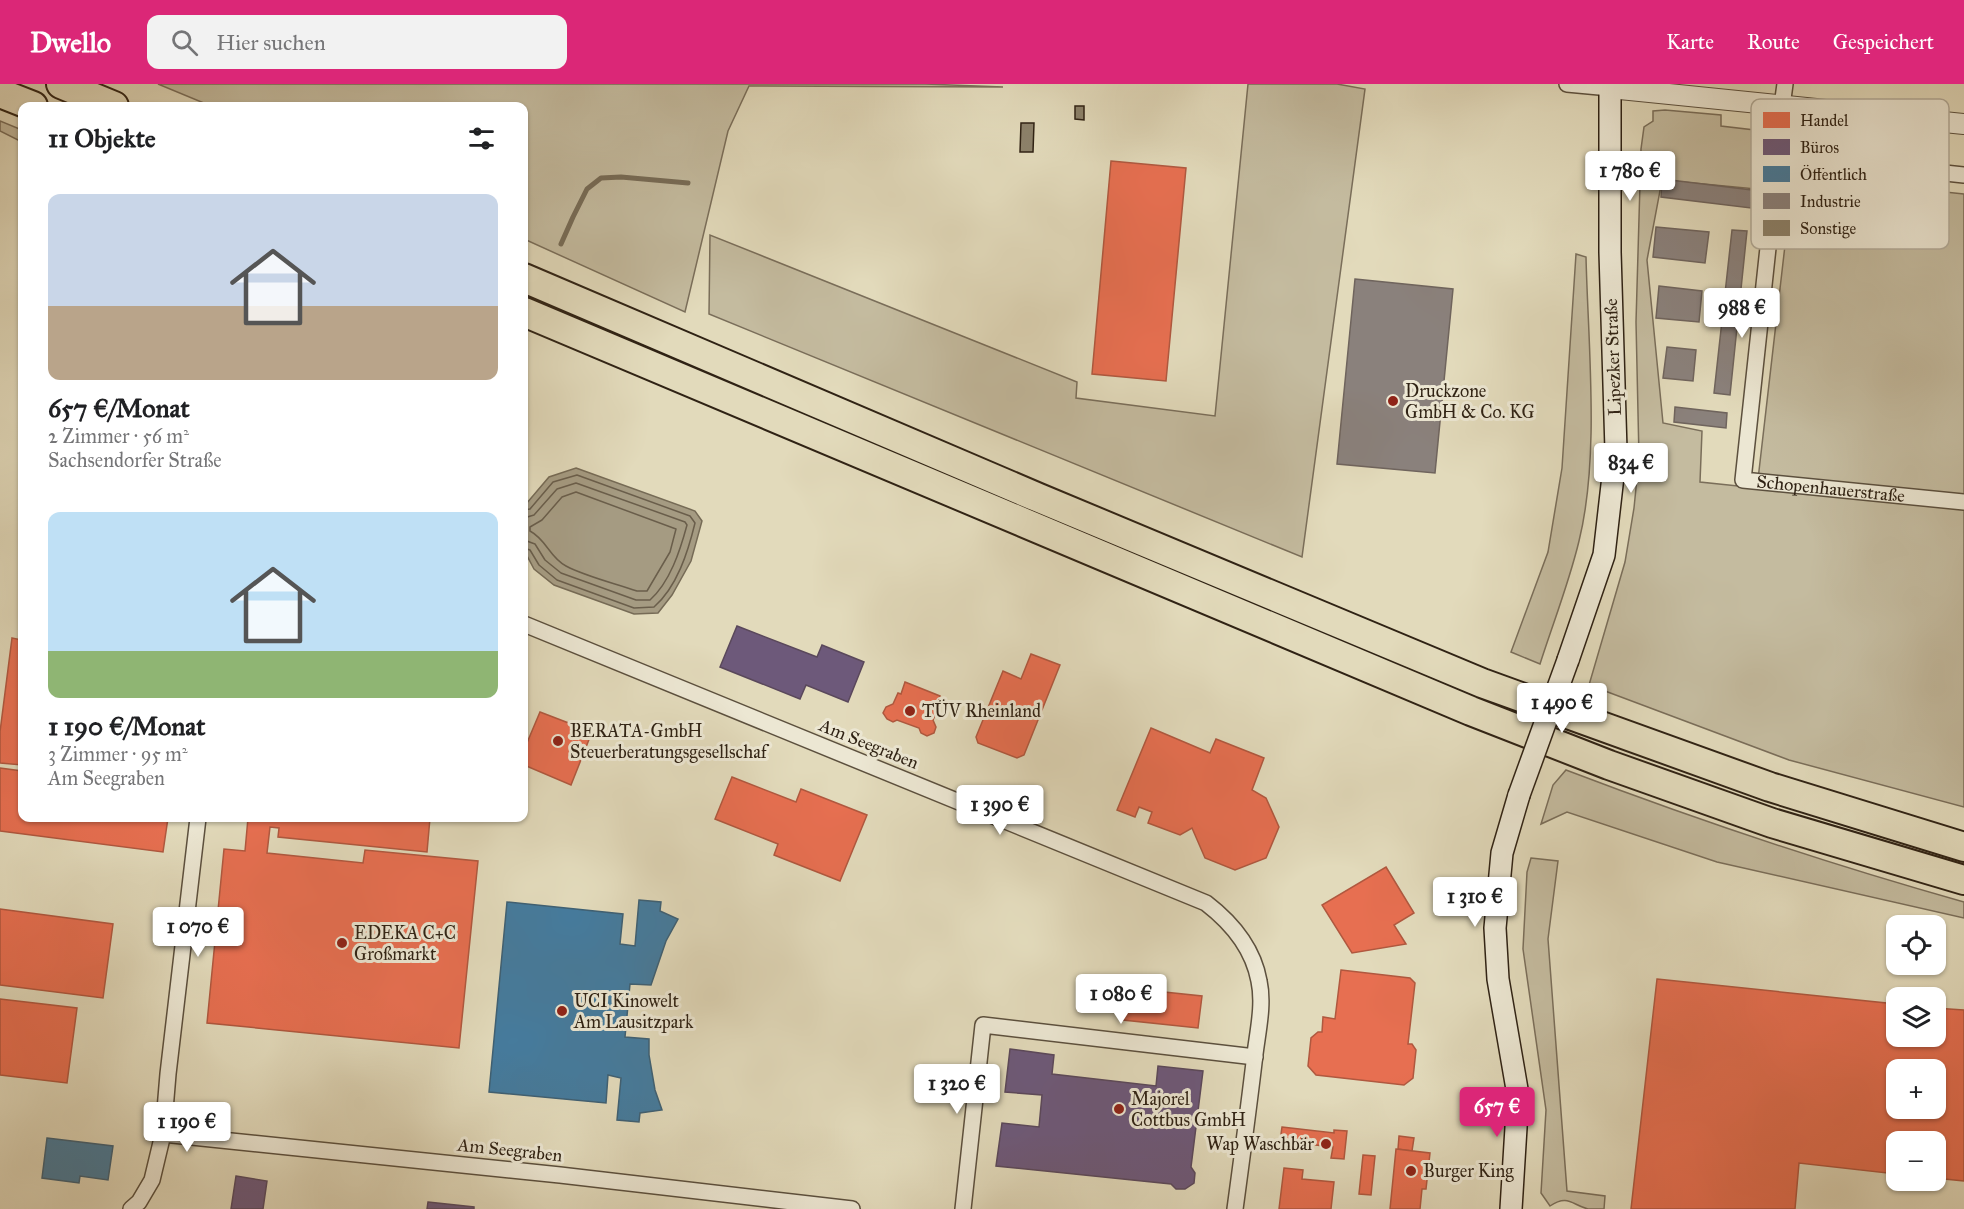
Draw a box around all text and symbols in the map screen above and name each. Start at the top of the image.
search box [147,15,567,69]
text: Dwello [30,25,111,60]
icon: search [168,26,201,59]
text: Hier suchen [216,29,326,56]
text: Karte [1666,29,1714,55]
text: Route [1747,29,1800,55]
text: Gespeichert [1833,29,1934,55]
legend [1751,99,1949,249]
text: Handel [1800,111,1849,130]
text: 11 Objekte [48,122,156,154]
icon: filters [465,122,498,155]
text: Büros [1800,138,1839,157]
pin: 1 780 € [1575,151,1685,202]
text: 1 780 € [1599,158,1661,182]
text: Öffentlich [1800,164,1867,184]
text: Industrie [1800,192,1861,211]
text: Sonstige [1800,219,1856,239]
icon: home [219,233,327,341]
pin: 988 € [1700,288,1784,339]
text: 988 € [1718,295,1766,319]
street label: Lipezker Straße [1600,298,1626,416]
place label: Druckzone GmbH & Co. KG [1405,380,1535,423]
text: 657 €/Monat [48,392,190,424]
marker: Druckzone GmbH & Co. KG [1386,394,1400,408]
text: 2 Zimmer · 56 m² [48,424,189,448]
pin: 834 € [1589,443,1673,494]
text: Sachsendorfer Straße [48,448,222,472]
text: 834 € [1608,450,1654,474]
street label: Schopenhauerstraße [1755,470,1906,507]
icon: home [219,551,327,659]
pin: 1 490 € [1507,683,1617,734]
text: 1 490 € [1531,690,1593,714]
place label: TÜV Rheinland [922,699,1041,722]
marker: TÜV Rheinland [903,704,917,718]
text: 1 190 €/Monat [48,710,205,742]
street label: Am Seegraben [815,714,922,775]
place label: BERATA-GmbH Steuerberatungsgesellschaf [570,720,770,764]
marker: BERATA-GmbH Steuerberatungsgesellschaf [551,734,565,748]
text: 3 Zimmer · 95 m² [48,742,188,766]
text: Am Seegraben [48,766,165,790]
pin: 1 390 € [945,785,1055,836]
text: 1 390 € [970,792,1030,816]
pin: 1 310 € [1420,877,1530,928]
text: 1 310 € [1447,884,1503,908]
pin: 1 070 € [143,907,253,958]
text: 1 070 € [167,914,229,938]
map controls [1886,915,1946,1191]
button: locate [1886,915,1946,975]
place label: EDEKA C+C Großmarkt [354,922,456,965]
marker: EDEKA C+C Großmarkt [335,936,349,950]
pin: 1 080 € [1066,974,1176,1025]
text: 1 080 € [1090,981,1152,1005]
button: layers [1886,987,1946,1047]
place label: UCI Kinowelt Am Lausitzpark [573,990,694,1033]
marker: UCI Kinowelt Am Lausitzpark [555,1004,569,1018]
button: + [1886,1059,1946,1119]
pin: 1 320 € [902,1064,1012,1115]
text: 1 320 € [928,1071,986,1095]
pin: 657 € [1455,1087,1539,1138]
place label: Majorel Cottbus GmbH [1131,1088,1246,1131]
text: 657 € [1474,1094,1520,1118]
pin: 1 190 € [132,1102,242,1153]
marker: Majorel Cottbus GmbH [1112,1102,1126,1116]
text: 1 190 € [158,1109,216,1133]
button: − [1886,1131,1946,1191]
street label: Am Seegraben [455,1133,564,1167]
place label: Wap Waschbär [1206,1133,1314,1155]
marker: Wap Waschbär [1319,1137,1333,1151]
place label: Burger King [1423,1160,1514,1183]
marker: Burger King [1404,1164,1418,1178]

